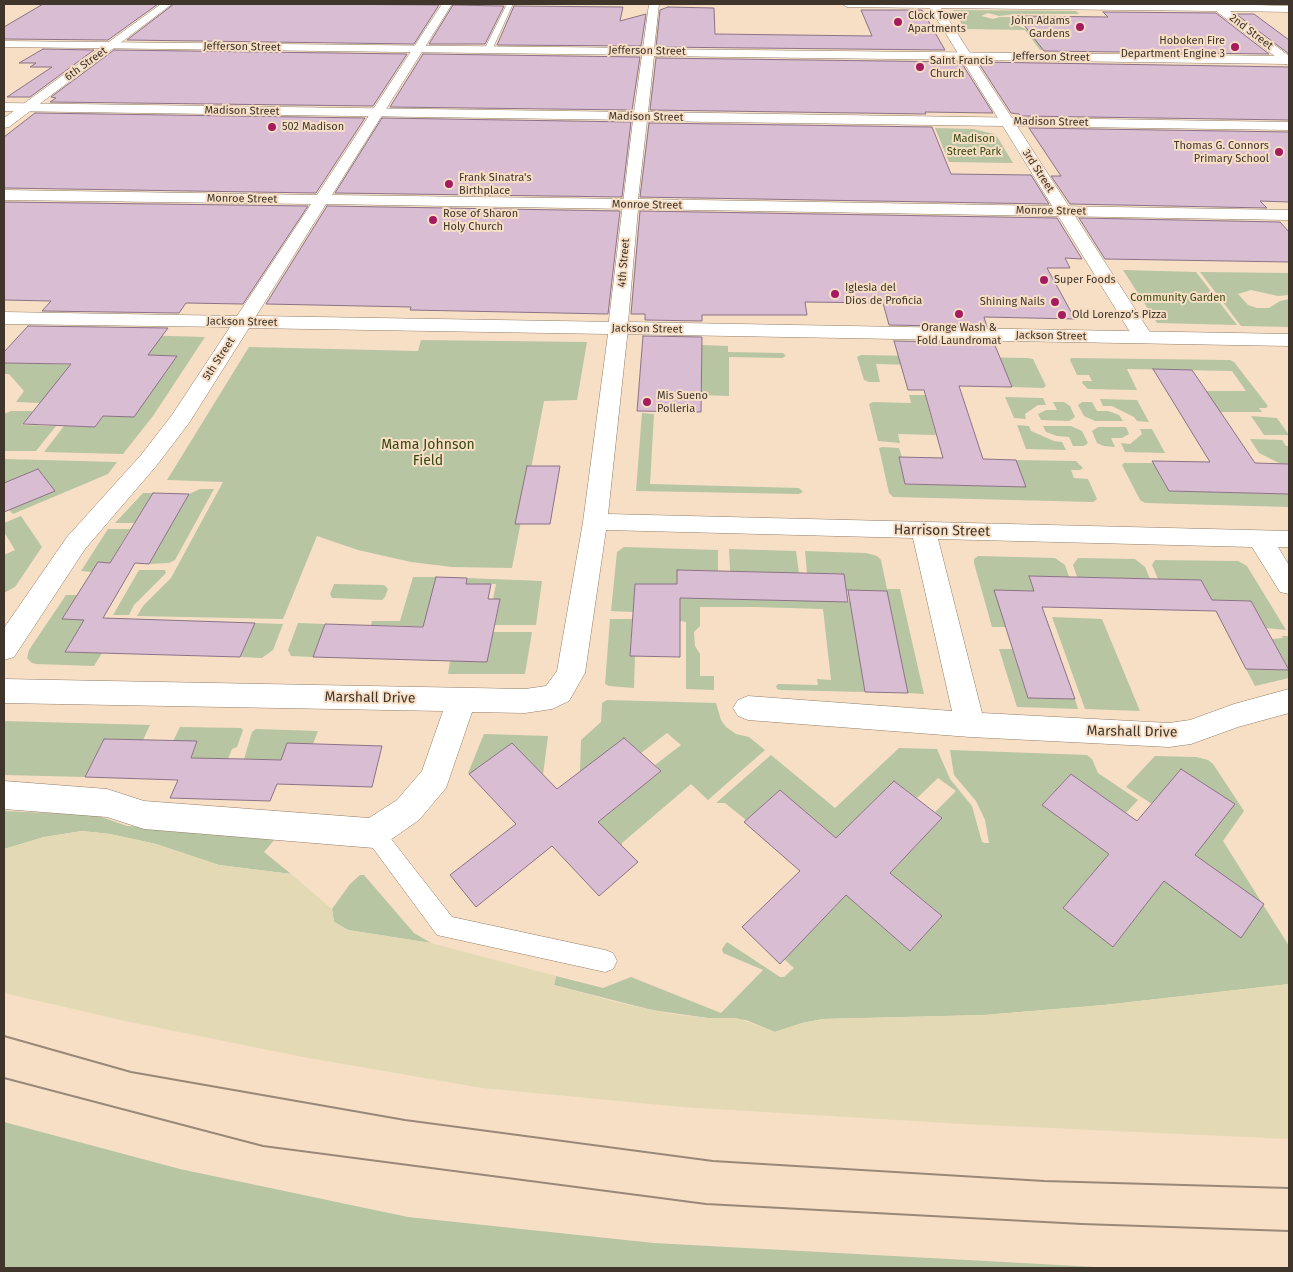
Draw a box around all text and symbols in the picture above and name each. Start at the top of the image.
place label: Clock Tower Apartments [908,9,967,35]
street label: 2nd Street [1227,11,1275,53]
place label: John Adams Gardens [1011,14,1070,40]
marker: Clock Tower Apartments [892,16,904,28]
marker: John Adams Gardens [1074,21,1086,33]
place label: Hoboken Fire Department Engine 3 [1121,34,1225,60]
street label: Jefferson Street [203,40,281,54]
marker: Hoboken Fire Department Engine 3 [1229,41,1241,53]
street label: 6th Street [62,44,110,84]
street label: Jefferson Street [608,44,686,58]
street label: Jefferson Street [1012,50,1090,64]
place label: Saint Francis Church [930,54,993,80]
marker: Saint Francis Church [914,61,926,73]
street label: Madison Street [204,104,280,118]
street label: Madison Street [608,110,684,124]
street label: Madison Street [1013,115,1089,129]
place label: 502 Madison [282,120,344,134]
marker: 502 Madison [266,121,278,133]
park label: Madison Street Park [947,132,1001,158]
place label: Thomas G. Connors Primary School [1174,139,1269,165]
marker: Thomas G. Connors Primary School [1273,146,1285,158]
street label: 3rd Street [1019,147,1057,195]
place label: Frank Sinatra's Birthplace [459,171,532,197]
marker: Frank Sinatra's Birthplace [443,178,455,190]
street label: Monroe Street [207,192,277,206]
street label: Monroe Street [612,198,682,212]
street label: Monroe Street [1016,204,1086,218]
place label: Rose of Sharon Holy Church [443,207,518,233]
marker: Rose of Sharon Holy Church [427,214,439,226]
street label: 4th Street [615,238,633,288]
place label: Super Foods [1054,273,1116,287]
marker: Super Foods [1038,274,1050,286]
place label: Iglesia del Dios de Proficia [845,281,922,307]
marker: Iglesia del Dios de Proficia [829,288,841,300]
park label: Community Garden [1130,291,1226,305]
place label: Shining Nails [980,295,1045,309]
marker: Shining Nails [1049,296,1061,308]
marker: Orange Wash & Fold Laundromat [953,308,965,320]
place label: Old Lorenzo’s Pizza [1072,308,1167,322]
marker: Old Lorenzo’s Pizza [1056,309,1068,321]
street label: Jackson Street [206,315,278,329]
place label: Orange Wash & Fold Laundromat [917,321,1001,347]
street label: Jackson Street [611,322,683,336]
street label: Jackson Street [1015,329,1087,343]
street label: 5th Street [200,335,238,383]
place label: Mis Sueno Polleria [657,389,708,415]
marker: Mis Sueno Polleria [641,396,653,408]
park label: Mama Johnson Field [381,437,475,470]
street label: Harrison Street [894,522,990,540]
street label: Marshall Drive [325,689,415,707]
street label: Marshall Drive [1087,723,1177,741]

